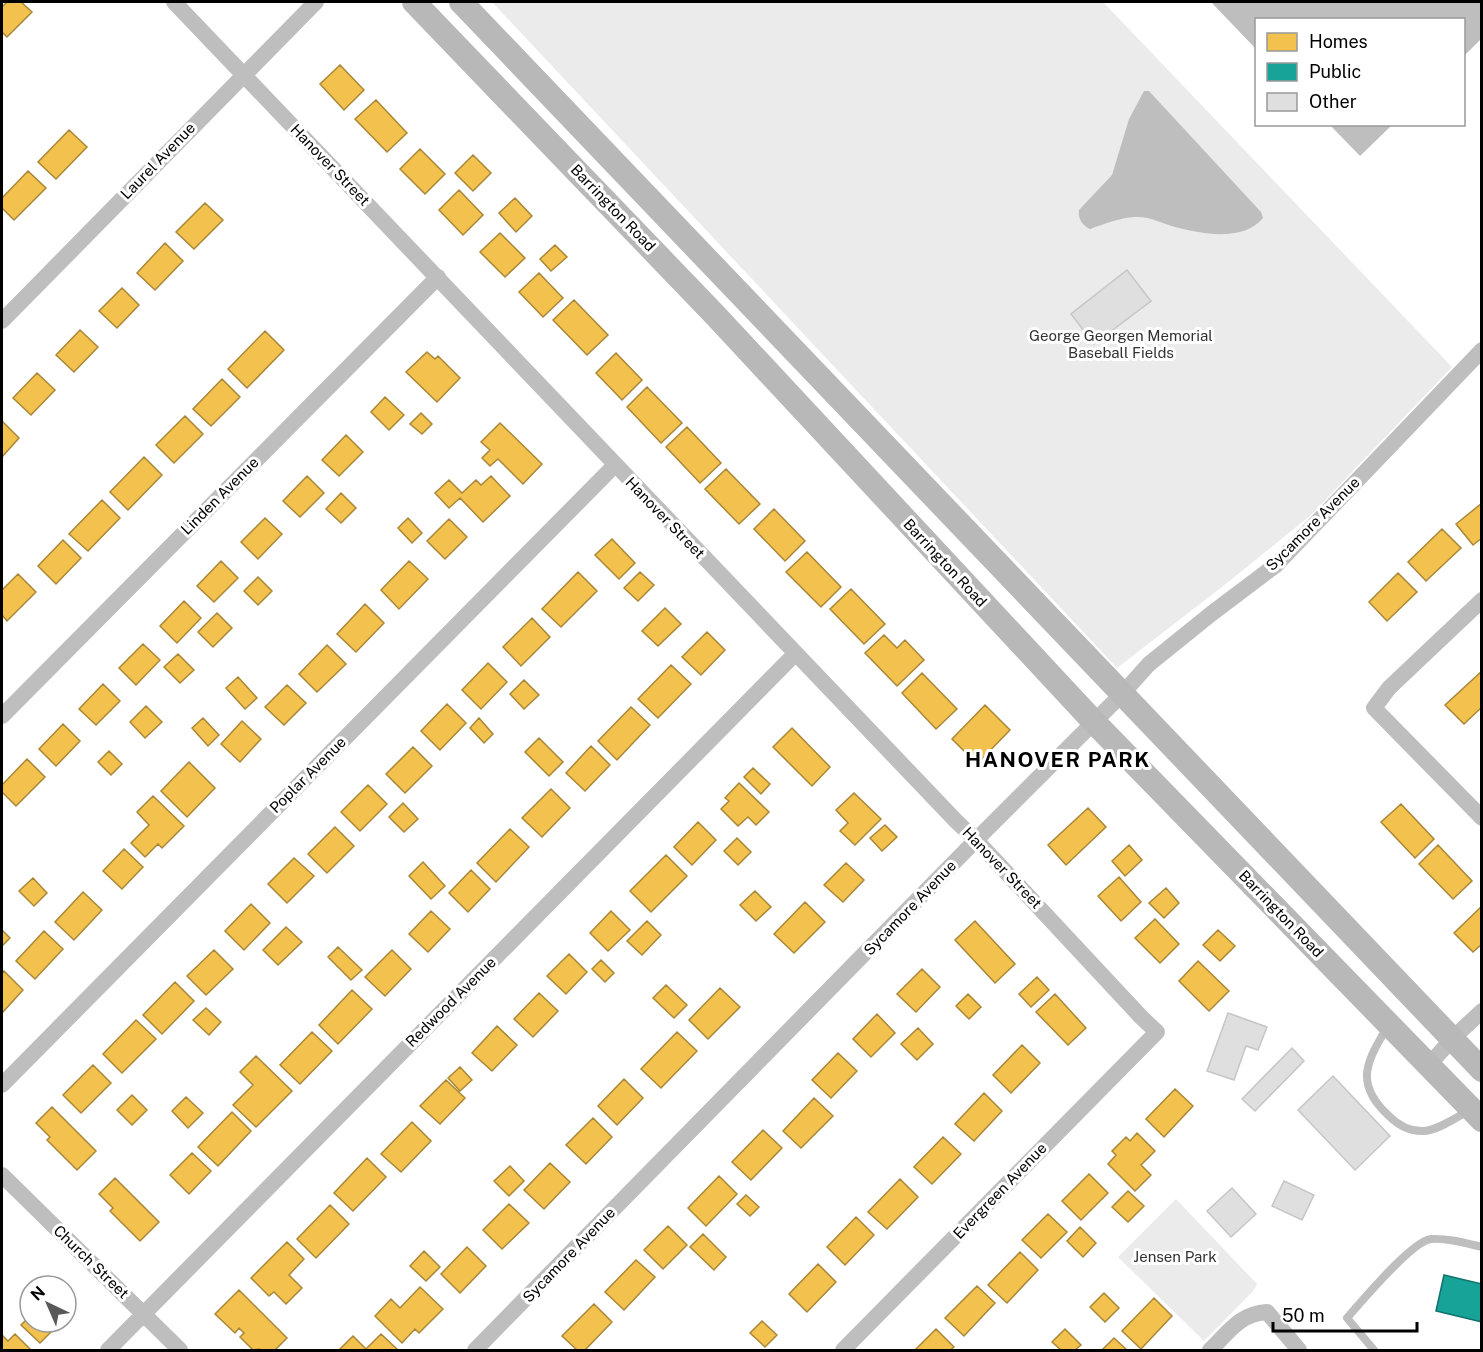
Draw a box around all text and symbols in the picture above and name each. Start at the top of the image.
legend [1255,18,1465,126]
text: Homes [1309,31,1368,52]
text: Public [1309,61,1361,82]
text: Other [1309,91,1357,112]
street label: Laurel Avenue [117,119,198,202]
street label: Hanover Street [287,121,373,209]
street label: Barrington Road [568,161,659,255]
park label: George Georgen Memorial Baseball Fields [1029,327,1213,361]
street label: Linden Avenue [177,453,262,538]
street label: Sycamore Avenue [1262,473,1363,574]
street label: Hanover Street [622,474,708,562]
street label: Barrington Road [900,515,990,610]
street label: Poplar Avenue [266,733,349,816]
district label: HANOVER PARK [965,747,1151,772]
street label: Hanover Street [959,824,1045,912]
street label: Sycamore Avenue [860,857,959,959]
street label: Barrington Road [1236,867,1327,961]
street label: Redwood Avenue [402,953,499,1050]
street label: Evergreen Avenue [950,1139,1050,1242]
street label: Sycamore Avenue [519,1204,618,1306]
street label: Church Street [50,1222,133,1302]
park label: Jensen Park [1133,1248,1217,1265]
north arrow [18,1274,78,1334]
text: N [27,1282,49,1305]
scale bar [1273,1295,1417,1333]
text: 50 m [1282,1305,1325,1326]

